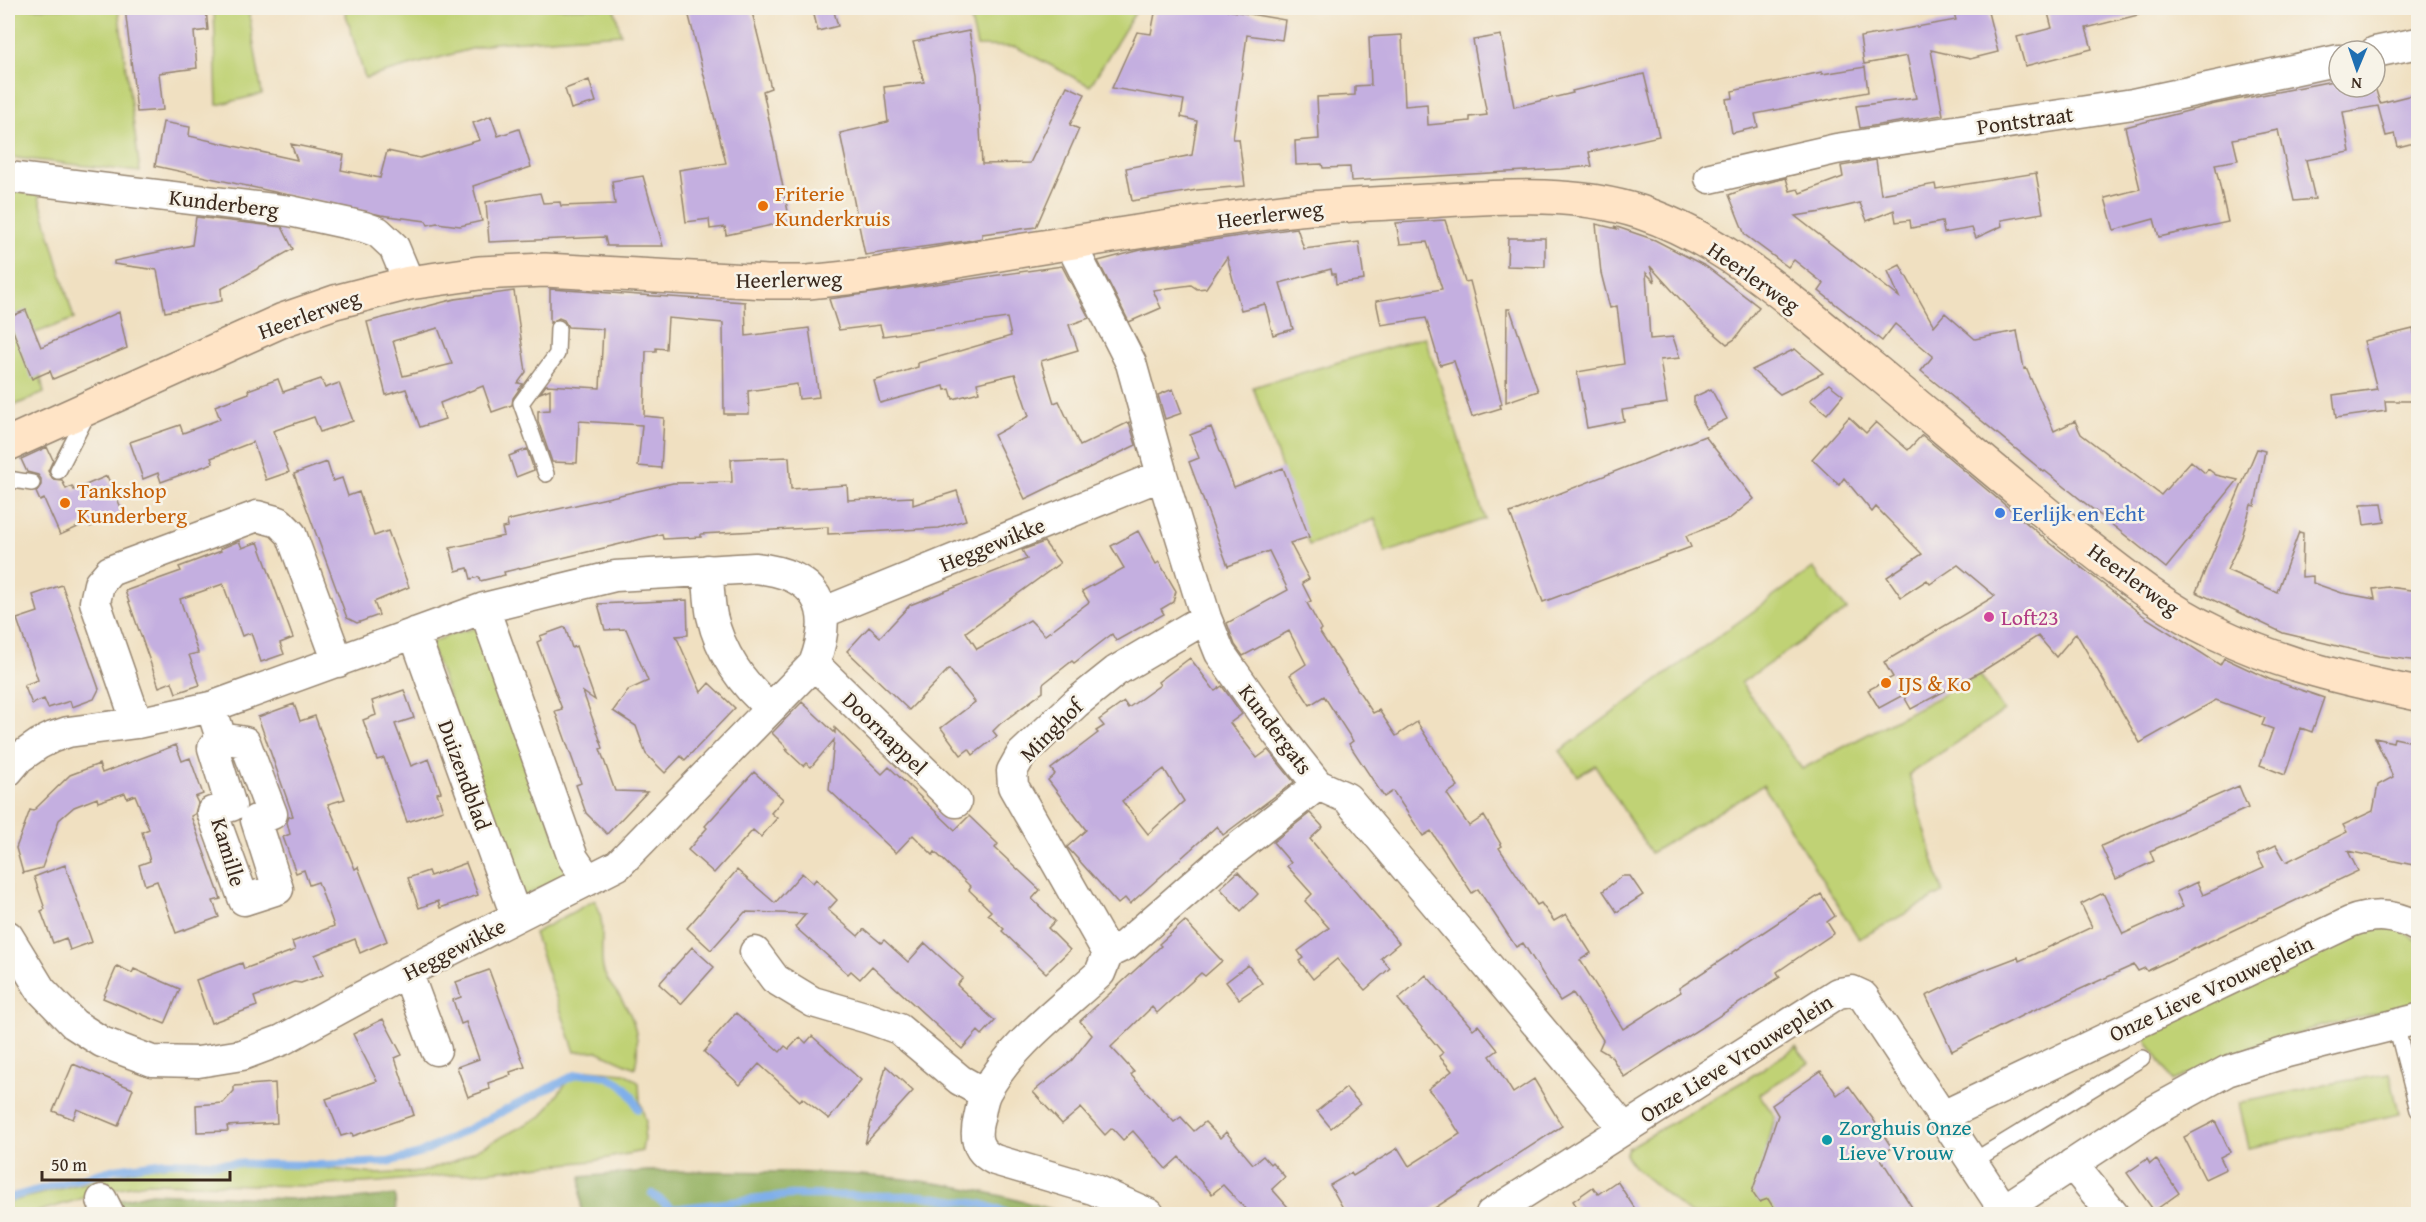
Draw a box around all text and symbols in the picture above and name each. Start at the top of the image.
north arrow [2327,39,2387,99]
text: N [2350,72,2362,96]
street label: Pontstraat [1975,97,2076,143]
place label: Friterie Kunderkruis [775,177,890,234]
street label: Kunderberg [167,180,281,226]
street label: Heerlerweg [1215,192,1325,236]
marker: Friterie Kunderkruis [756,199,770,213]
street label: Heerlerweg [1701,233,1807,321]
street label: Heerlerweg [736,262,842,296]
street label: Heerlerweg [254,281,364,347]
place label: Tankshop Kunderberg [77,474,187,531]
marker: Tankshop Kunderberg [58,496,72,510]
place label: Eerlijk en Echt [2012,497,2145,529]
marker: Eerlijk en Echt [1993,506,2007,520]
street label: Heggewikke [934,508,1050,580]
street label: Heerlerweg [2082,535,2186,623]
place label: Loft23 [2001,601,2059,633]
marker: Loft23 [1982,610,1996,624]
place label: IJS & Ko [1898,667,1971,699]
marker: IJS & Ko [1879,676,1893,690]
street label: Kundergats [1231,677,1321,781]
street label: Doornappel [835,684,935,782]
street label: Minghof [1012,689,1092,769]
street label: Duizendblad [430,715,500,835]
street label: Kamille [203,814,255,890]
street label: Heggewikke [397,910,511,988]
street label: Onze Lieve Vrouweplein [2104,926,2319,1049]
street label: Onze Lieve Vrouweplein [1633,985,1839,1130]
place label: Zorghuis Onze Lieve Vrouw [1839,1111,1972,1168]
marker: Zorghuis Onze Lieve Vrouw [1820,1133,1834,1147]
scale bar [42,1144,230,1182]
text: 50 m [51,1151,87,1178]

